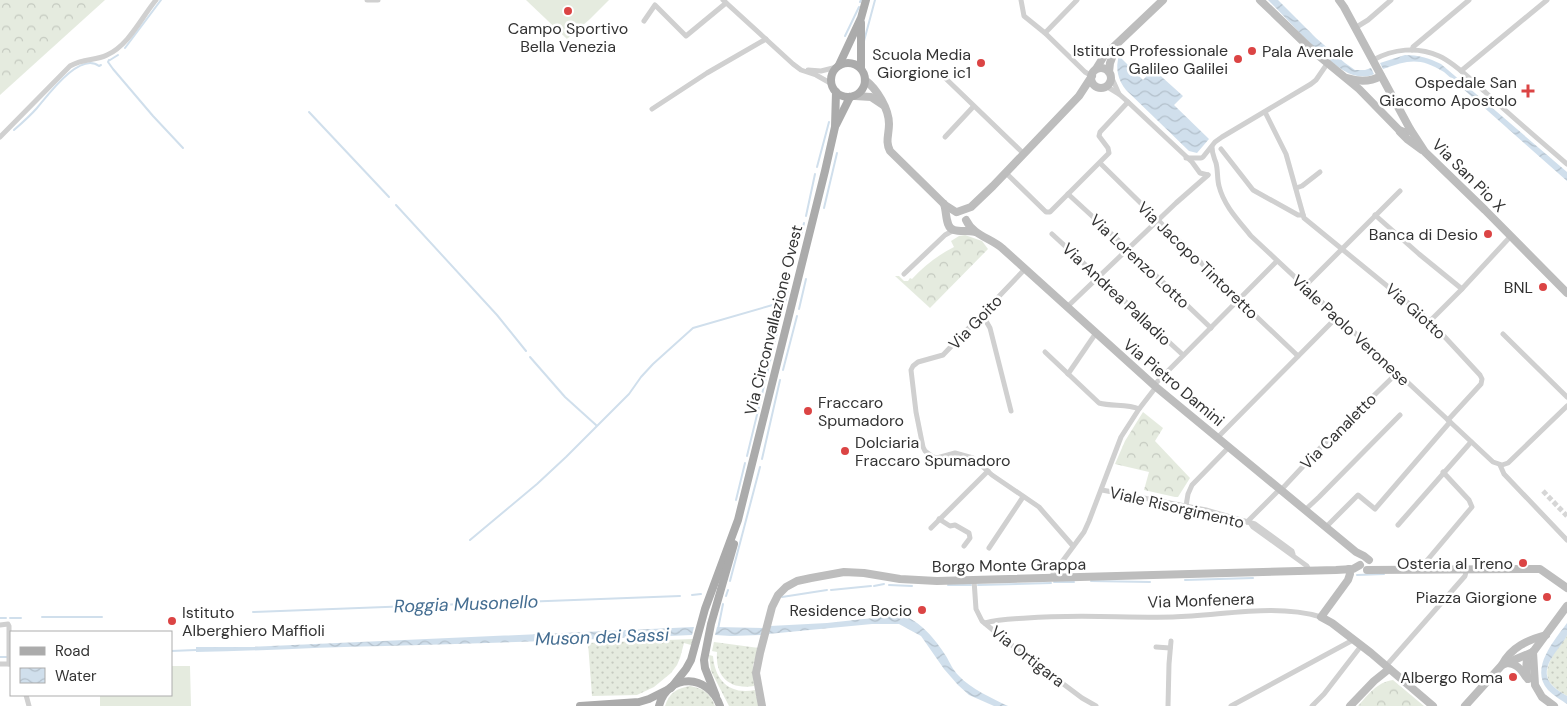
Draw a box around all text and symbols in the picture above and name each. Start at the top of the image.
marker: Campo Sportivo Bella Venezia [562,5,574,17]
place label: Campo Sportivo Bella Venezia [508,18,628,57]
place label: Istituto Professionale Galileo Galilei [1073,40,1228,79]
place label: Pala Avenale [1262,41,1354,62]
place label: Scuola Media Giorgione ic1 [872,44,971,83]
marker: Pala Avenale [1246,45,1258,57]
marker: Istituto Professionale Galileo Galilei [1232,53,1244,65]
marker: Scuola Media Giorgione ic1 [975,57,987,69]
place label: Ospedale San Giacomo Apostolo [1379,72,1517,111]
marker: Ospedale San Giacomo Apostolo [1521,84,1535,98]
street label: Via San Pio X [1427,134,1510,217]
street label: Via Jacopo Tintoretto [1133,197,1263,324]
street label: Via Lorenzo Lotto [1085,210,1194,313]
street label: Via Circonvallazione Ovest [740,223,807,417]
place label: Banca di Desio [1369,224,1478,245]
marker: Banca di Desio [1482,228,1494,240]
street label: Via Andrea Palladio [1058,238,1176,350]
street label: Viale Paolo Veronese [1287,270,1414,391]
place label: BNL [1504,277,1533,298]
street label: Via Giotto [1381,279,1450,344]
marker: BNL [1537,281,1549,293]
street label: Via Goito [944,290,1007,354]
street label: Via Pietro Damini [1119,334,1229,431]
street label: Via Canaletto [1296,389,1381,474]
place label: Fraccaro Spumadoro [818,392,904,431]
marker: Fraccaro Spumadoro [802,405,814,417]
place label: Dolciaria Fraccaro Spumadoro [855,432,1011,471]
marker: Dolciaria Fraccaro Spumadoro [839,445,851,457]
street label: Viale Risorgimento [1107,482,1246,533]
place label: Osteria al Treno [1397,553,1513,574]
street label: Borgo Monte Grappa [932,554,1086,577]
marker: Osteria al Treno [1517,557,1529,569]
place label: Piazza Giorgione [1416,587,1537,608]
street label: Via Monfenera [1147,588,1255,613]
water label: Roggia Musonello [393,589,539,619]
marker: Piazza Giorgione [1541,591,1553,603]
place label: Residence Bocio [790,600,912,621]
place label: Istituto Alberghiero Maffioli [182,602,325,641]
marker: Residence Bocio [916,604,928,616]
marker: Istituto Alberghiero Maffioli [166,615,178,627]
street label: Via Ortigara [986,621,1069,692]
water label: Muson dei Sassi [535,623,670,651]
legend [10,631,172,696]
text: Road [55,641,90,661]
text: Water [55,666,97,686]
place label: Albergo Roma [1400,667,1503,688]
marker: Albergo Roma [1507,671,1519,683]

